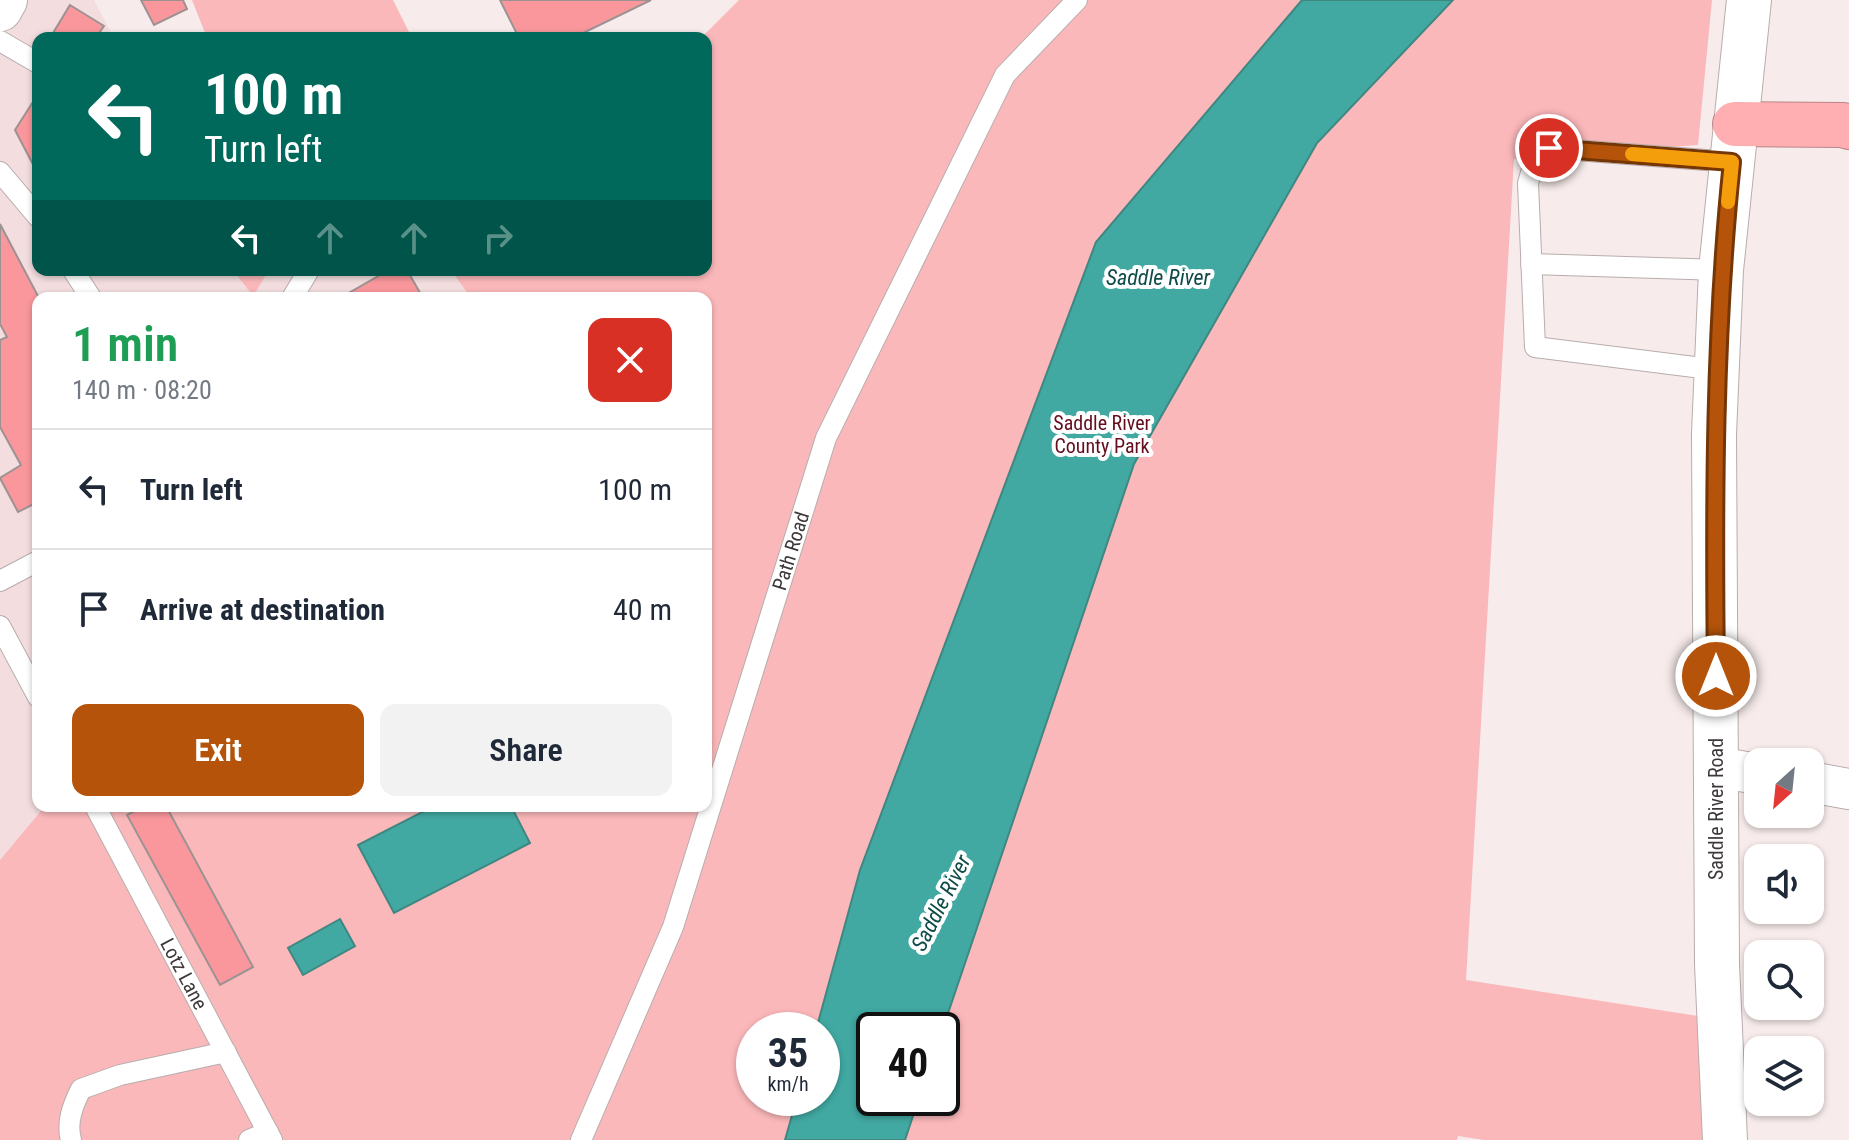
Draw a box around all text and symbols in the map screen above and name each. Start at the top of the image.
text: 100 m [204,62,343,128]
icon: left [72,64,176,168]
pin [1515,114,1583,182]
icon: arrive [1527,126,1571,170]
text: Turn left [204,129,322,171]
icon: left [224,216,268,260]
icon: ahead [308,216,352,260]
icon: ahead [392,216,436,260]
icon: right [476,216,520,260]
water label: Saddle River [1106,265,1211,290]
text: 1 min [72,316,178,373]
button: close [588,318,672,402]
text: 140 m · 08:20 [72,375,212,405]
park label: Saddle River County Park [1053,411,1151,458]
icon: left [72,467,116,511]
text: Turn left [140,472,243,507]
text: 100 m [598,472,672,507]
street label: Path Road [767,509,814,593]
icon: arrive [72,587,116,631]
text: Arrive at destination [140,592,385,627]
text: 40 m [613,592,672,627]
position arrow [1674,634,1758,718]
button: Exit [72,704,364,796]
button: Share [380,704,672,796]
street label: Saddle River Road [1704,738,1728,880]
north arrow [1744,748,1824,828]
map controls [1744,748,1824,1116]
button: sound [1744,844,1824,924]
water label: Saddle River [906,851,976,955]
street label: Lotz Lane [155,934,213,1014]
button: search [1744,940,1824,1020]
speed limit sign: 40 [856,1012,960,1116]
text: 35 [768,1030,808,1077]
button: layers [1744,1036,1824,1116]
text: km/h [767,1072,809,1096]

